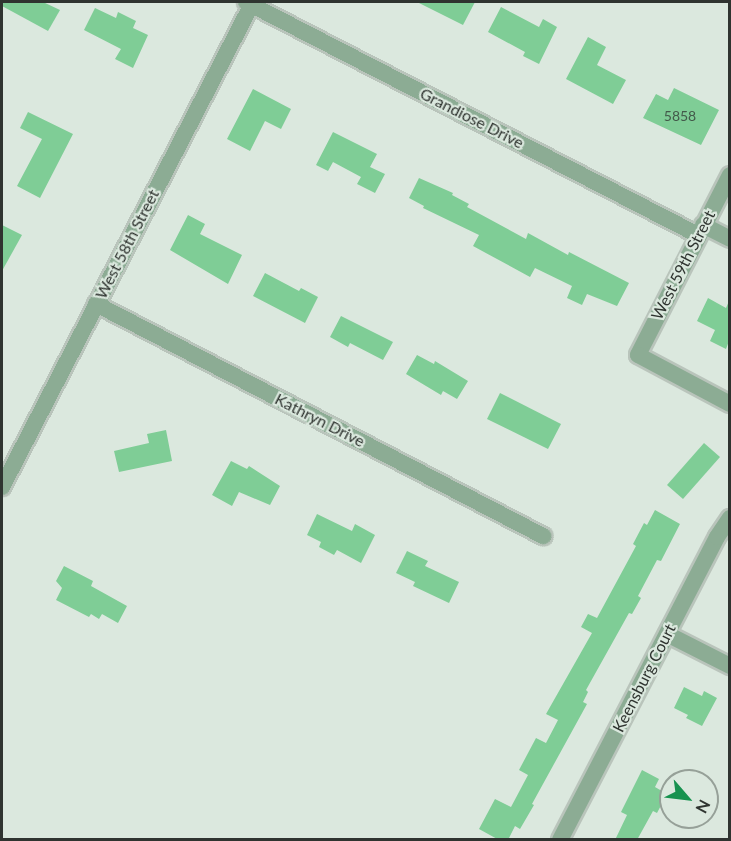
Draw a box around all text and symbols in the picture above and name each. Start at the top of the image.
street label: Grandiose Drive [417,84,527,152]
house number: 5858 [664,108,696,124]
street label: West 58th Street [91,186,163,302]
street label: West 59th Street [647,207,719,323]
street label: Kathryn Drive [272,389,368,451]
street label: Keensburg Court [608,621,680,735]
north arrow [659,769,719,829]
text: N [692,797,715,817]

